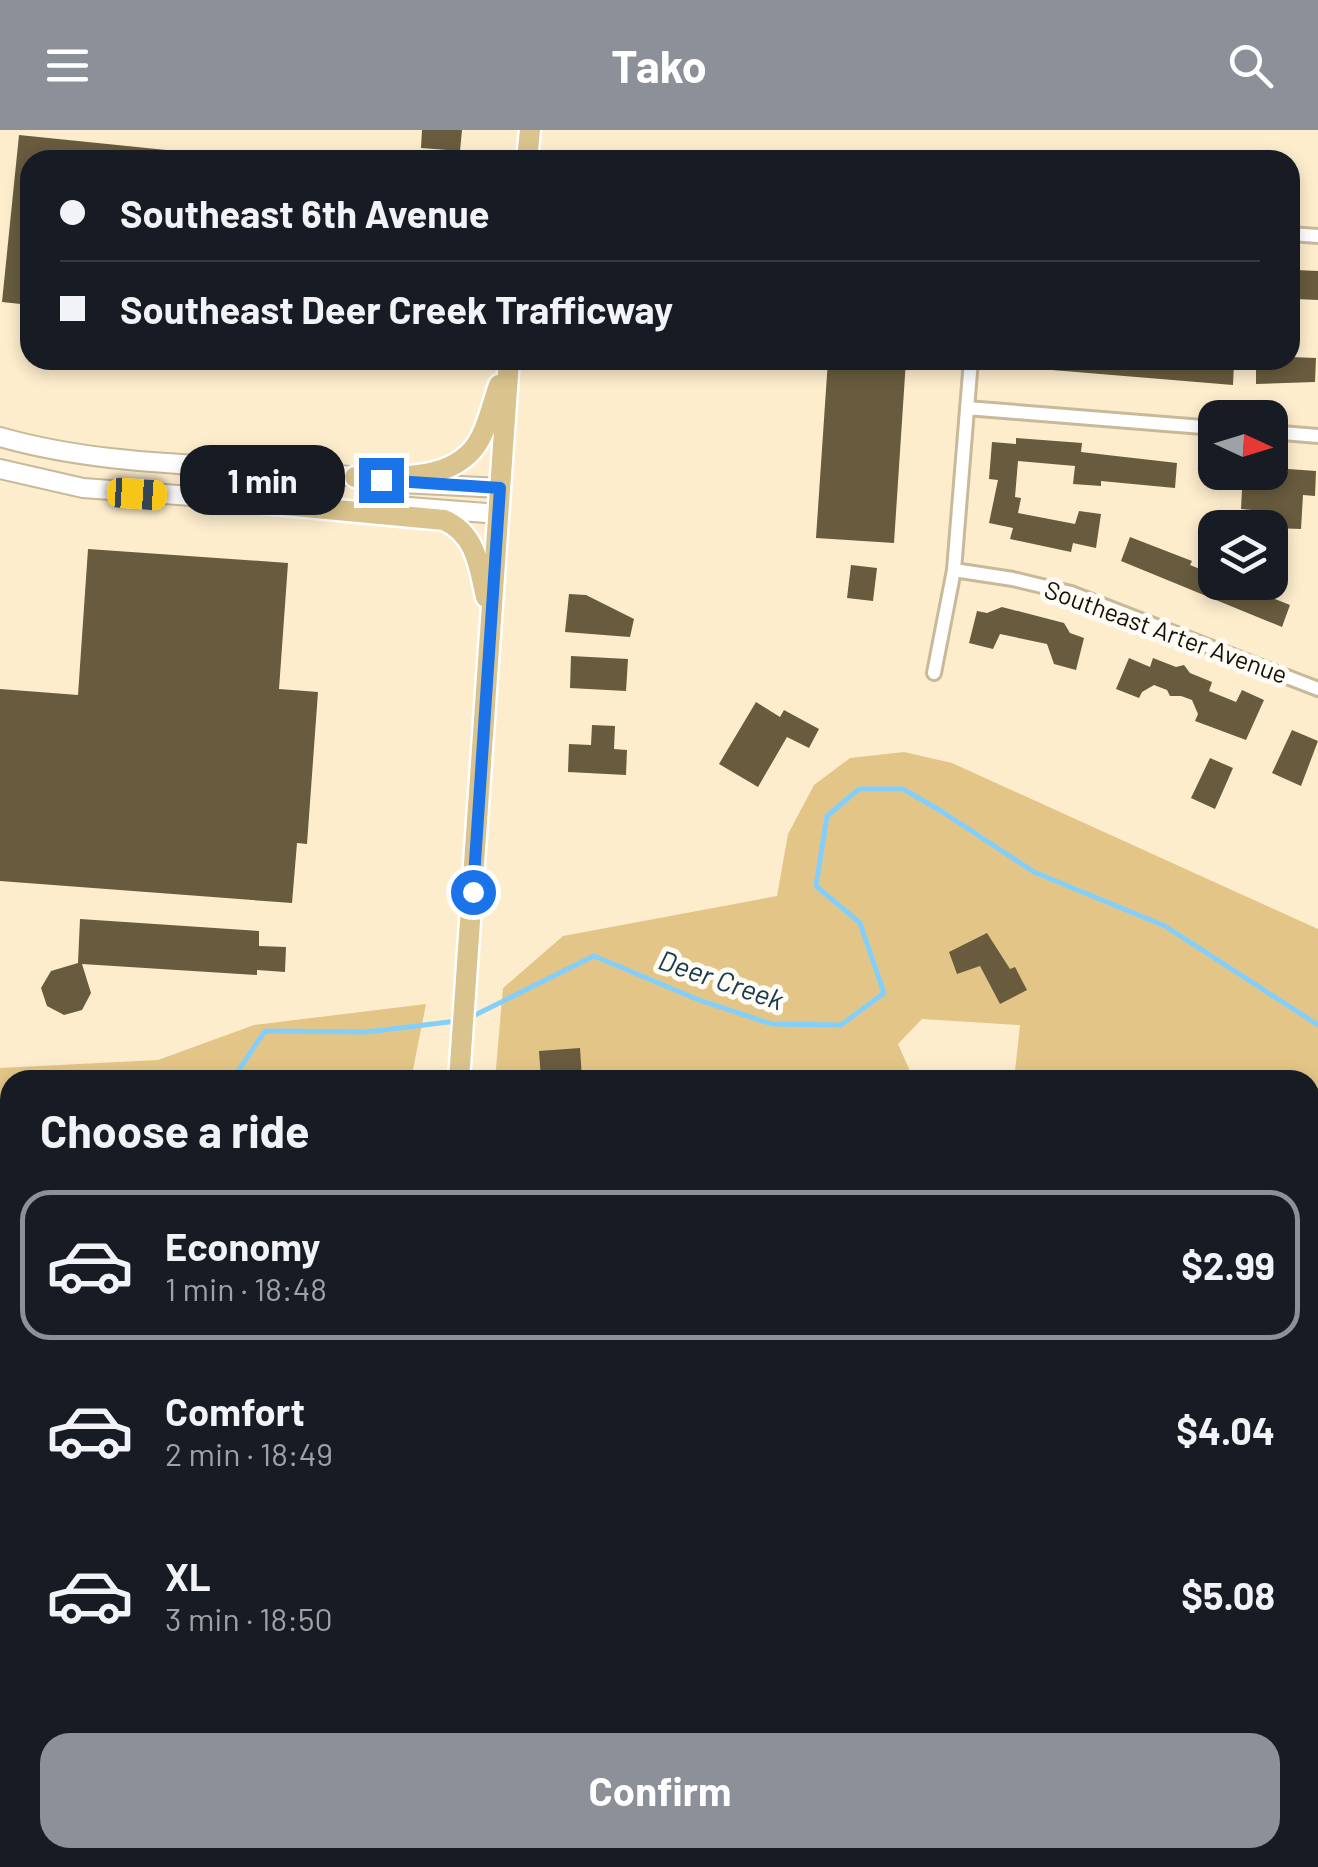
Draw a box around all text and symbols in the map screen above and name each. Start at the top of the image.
icon: menu [40,38,95,93]
text: Tako [611,38,707,92]
icon: search [1223,38,1278,93]
text: Southeast 6th Avenue [120,190,490,236]
text: Southeast Deer Creek Trafficway [120,286,673,332]
north arrow [1198,400,1288,490]
map controls [1198,400,1288,600]
callout: 1 min [181,445,346,515]
route end [359,458,404,503]
text: 1 min [227,461,298,499]
car [106,477,168,511]
button: layers [1198,510,1288,600]
street label: Southeast Arter Avenue [1041,573,1292,689]
route start [451,870,496,915]
water label: Deer Creek [654,942,789,1016]
text: Choose a ride [40,1103,310,1157]
icon: car [45,1220,135,1310]
text: Economy [165,1223,320,1269]
text: $2.99 [1181,1242,1275,1288]
text: 1 min · 18:48 [165,1269,327,1307]
icon: car [45,1385,135,1475]
text: Comfort [165,1388,305,1434]
text: $4.04 [1176,1407,1275,1453]
text: 2 min · 18:49 [165,1434,333,1472]
icon: car [45,1550,135,1640]
text: XL [165,1553,211,1599]
text: $5.08 [1181,1572,1275,1618]
text: 3 min · 18:50 [165,1599,333,1637]
button: Confirm [40,1733,1280,1848]

